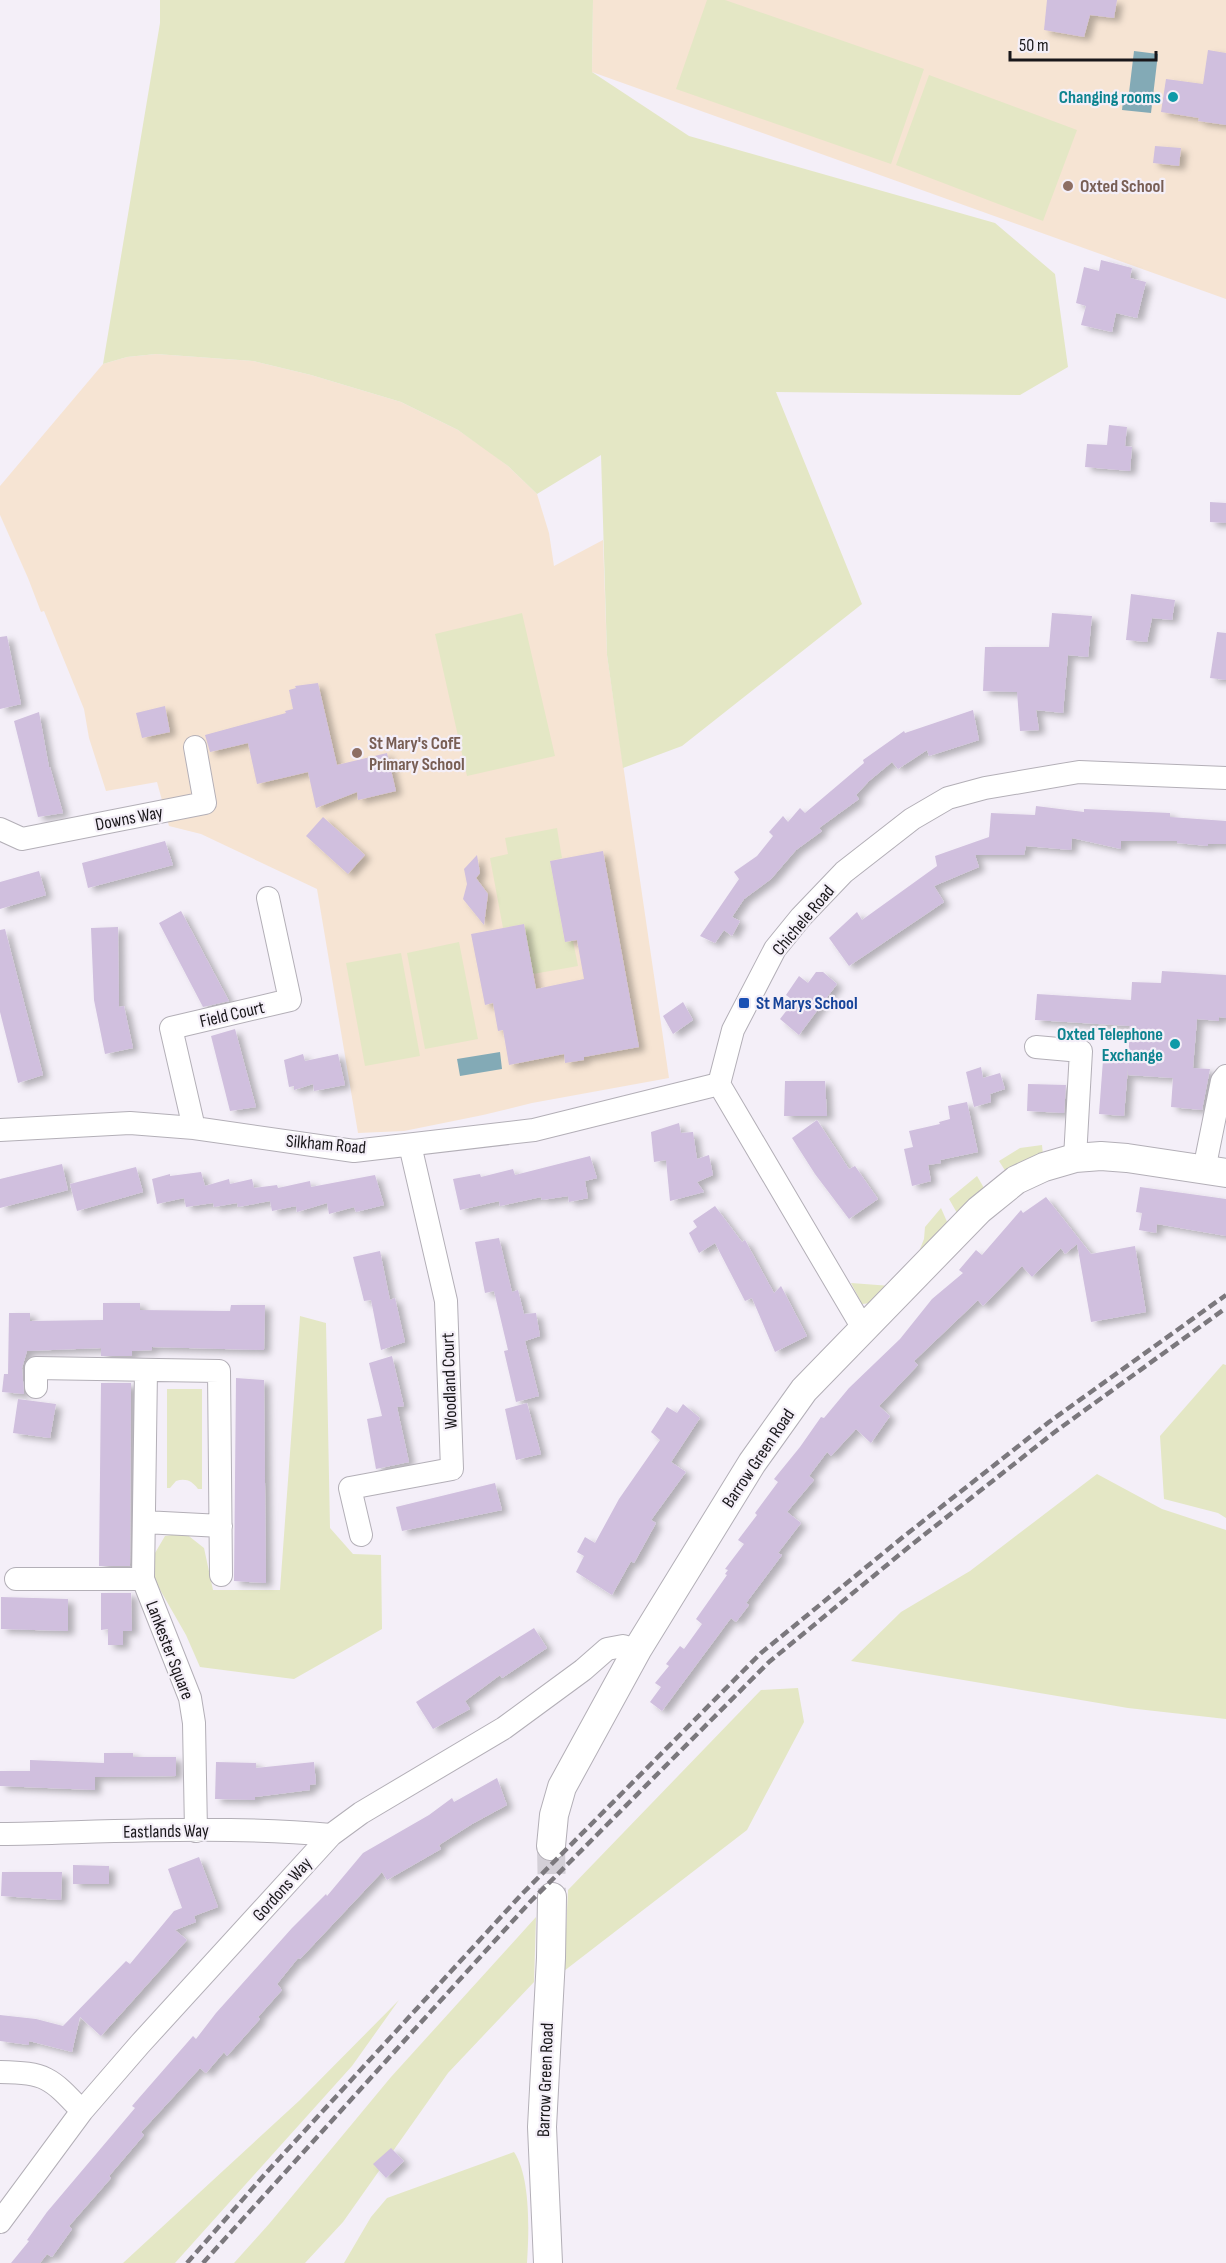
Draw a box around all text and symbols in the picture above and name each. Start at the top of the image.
scale bar [1010,24,1156,62]
text: 50 m [1019,35,1049,56]
place label: Changing rooms [1059,87,1161,108]
marker: Changing rooms [1166,90,1180,104]
place label: Oxted School [1080,176,1164,197]
marker: Oxted School [1061,179,1075,193]
place label: St Mary's CofE Primary School [369,733,465,775]
marker: St Mary's CofE Primary School [350,746,364,760]
street label: Downs Way [94,802,165,835]
street label: Chichele Road [768,881,839,960]
place label: St Marys School [756,993,858,1014]
marker: St Marys School [737,996,751,1010]
street label: Field Court [198,997,267,1032]
place label: Oxted Telephone Exchange [1057,1024,1163,1066]
marker: Oxted Telephone Exchange [1168,1037,1182,1051]
street label: Silkham Road [285,1131,367,1158]
street label: Woodland Court [437,1332,462,1430]
street label: Barrow Green Road [718,1405,799,1512]
street label: Lankester Square [141,1598,198,1702]
street label: Eastlands Way [123,1820,209,1843]
street label: Gordons Way [248,1853,316,1925]
street label: Barrow Green Road [533,2023,558,2138]

